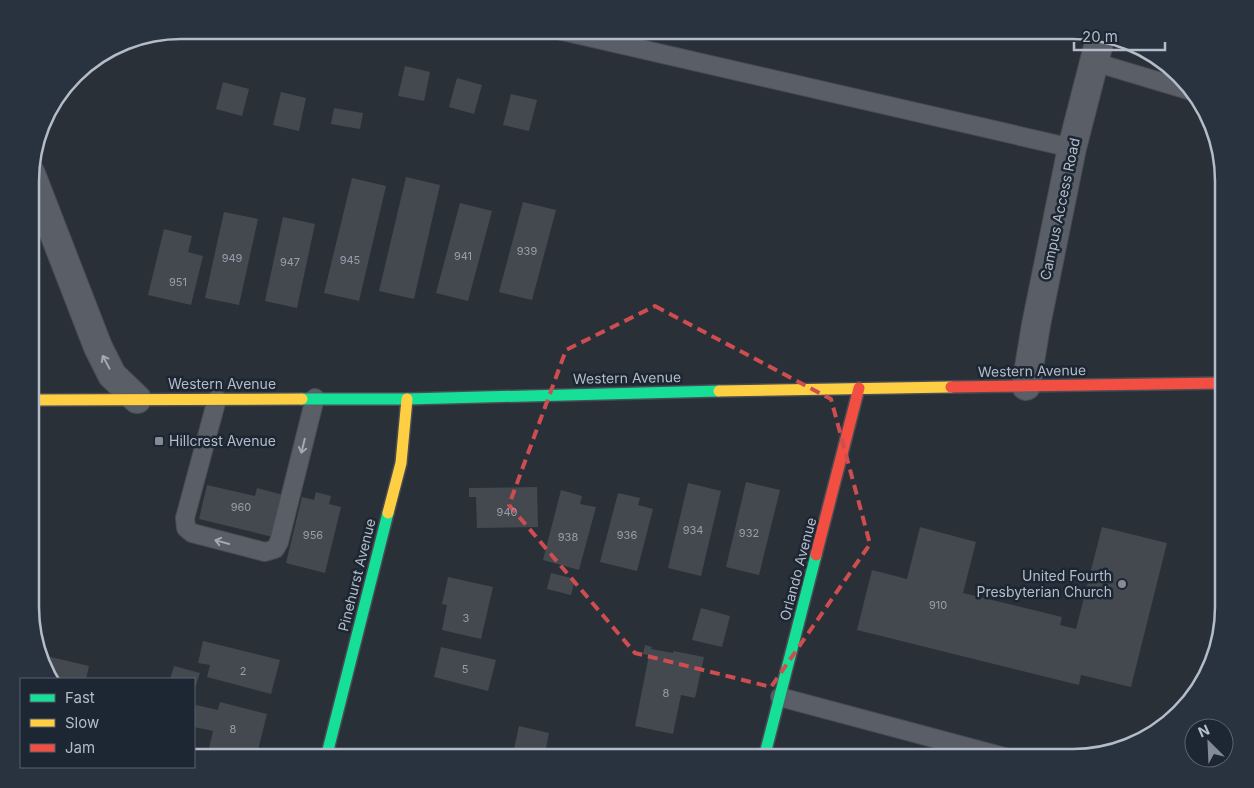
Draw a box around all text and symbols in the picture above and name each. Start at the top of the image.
scale bar [1074,20,1165,52]
text: 20 m [1082,27,1118,46]
street label: Campus Access Road [1036,136,1083,282]
house number: 939 [517,244,537,258]
house number: 941 [454,249,472,263]
house number: 949 [222,251,243,265]
house number: 945 [340,253,361,267]
house number: 947 [280,255,300,269]
house number: 951 [169,275,187,289]
one-way arrow [100,355,110,370]
street label: Western Avenue [978,361,1086,380]
street label: Western Avenue [573,368,681,387]
street label: Western Avenue [168,375,276,392]
place label: Hillcrest Avenue [169,432,276,449]
marker: Hillcrest Avenue [153,435,165,447]
one-way arrow [298,437,307,453]
house number: 960 [231,500,251,514]
house number: 940 [497,505,517,519]
street label: Orlando Avenue [776,516,819,622]
street label: Pinehurst Avenue [334,517,379,633]
house number: 934 [683,523,703,537]
house number: 932 [739,526,759,540]
house number: 956 [303,528,323,542]
house number: 936 [617,528,637,542]
house number: 938 [558,530,578,544]
one-way arrow [215,536,231,546]
place label: United Fourth Presbyterian Church [976,567,1112,600]
marker: United Fourth Presbyterian Church [1116,578,1128,590]
house number: 910 [929,598,947,612]
house number: 3 [463,611,470,625]
house number: 5 [462,662,469,676]
house number: 2 [240,664,246,678]
legend [20,678,195,768]
house number: 8 [663,686,670,700]
text: Fast [65,688,95,707]
text: Slow [65,713,99,732]
north arrow [1184,718,1234,768]
text: N [1195,721,1212,741]
house number: 8 [230,722,237,736]
text: Jam [65,738,95,757]

